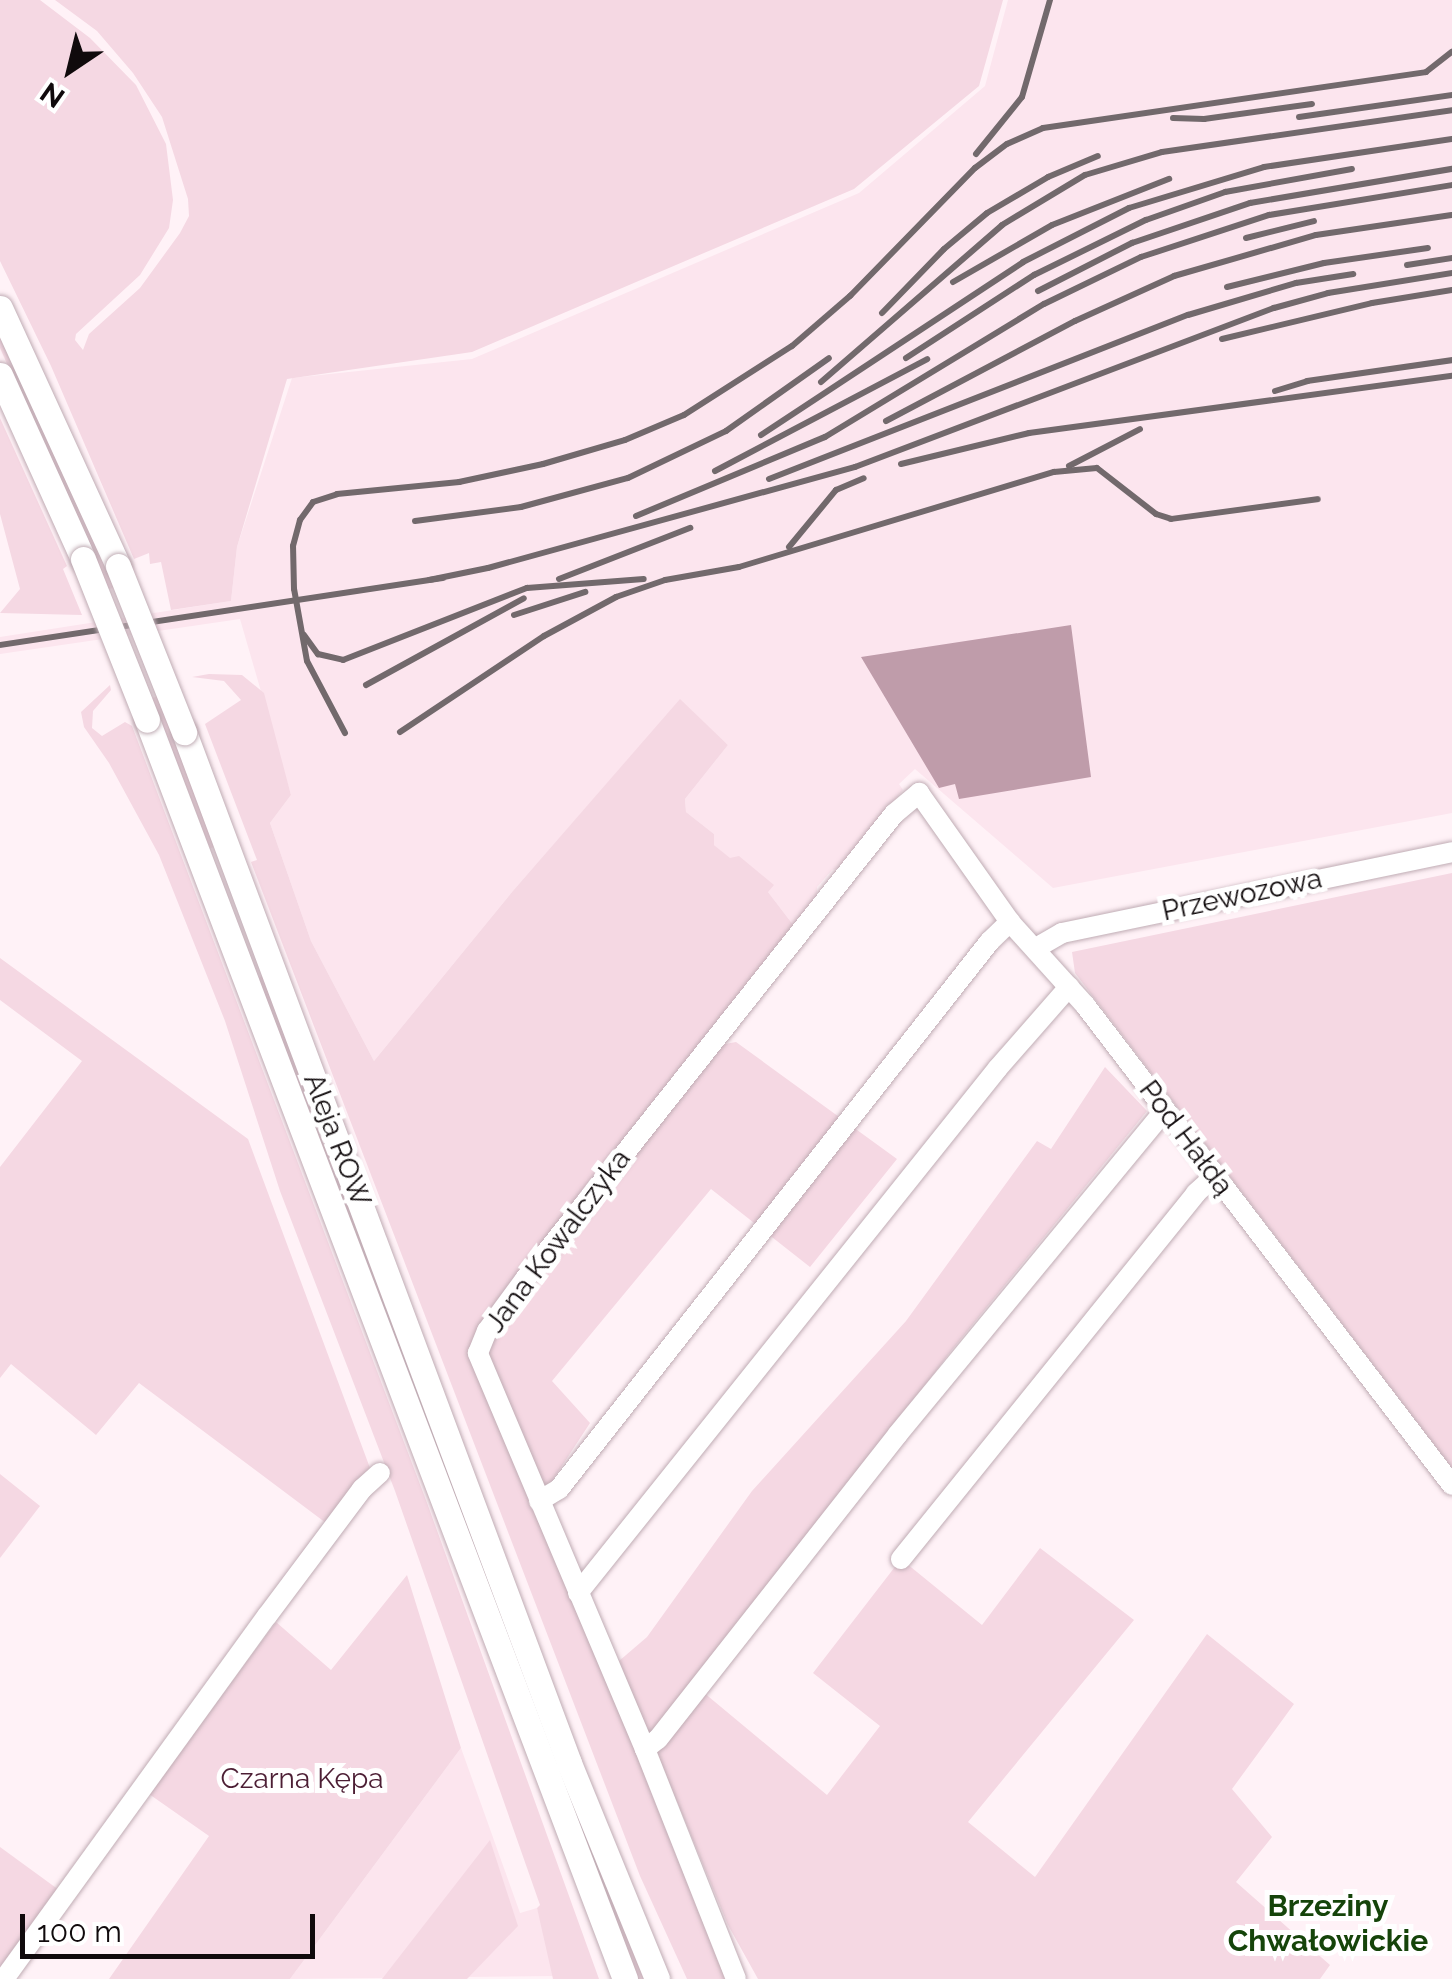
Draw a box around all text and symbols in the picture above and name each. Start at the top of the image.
north arrow [20,20,120,120]
text: N [34,75,71,115]
street label: Przewozowa [1159,862,1325,928]
street label: Aleja ROW [296,1069,378,1211]
street label: Pod Hałdą [1132,1074,1240,1202]
street label: Jana Kowalczyka [478,1143,638,1339]
park label: Czarna Kępa [221,1762,383,1796]
district label: Brzeziny Chwałowickie [1228,1888,1428,1958]
scale bar [25,1894,320,1956]
text: 100 m [37,1914,122,1949]

